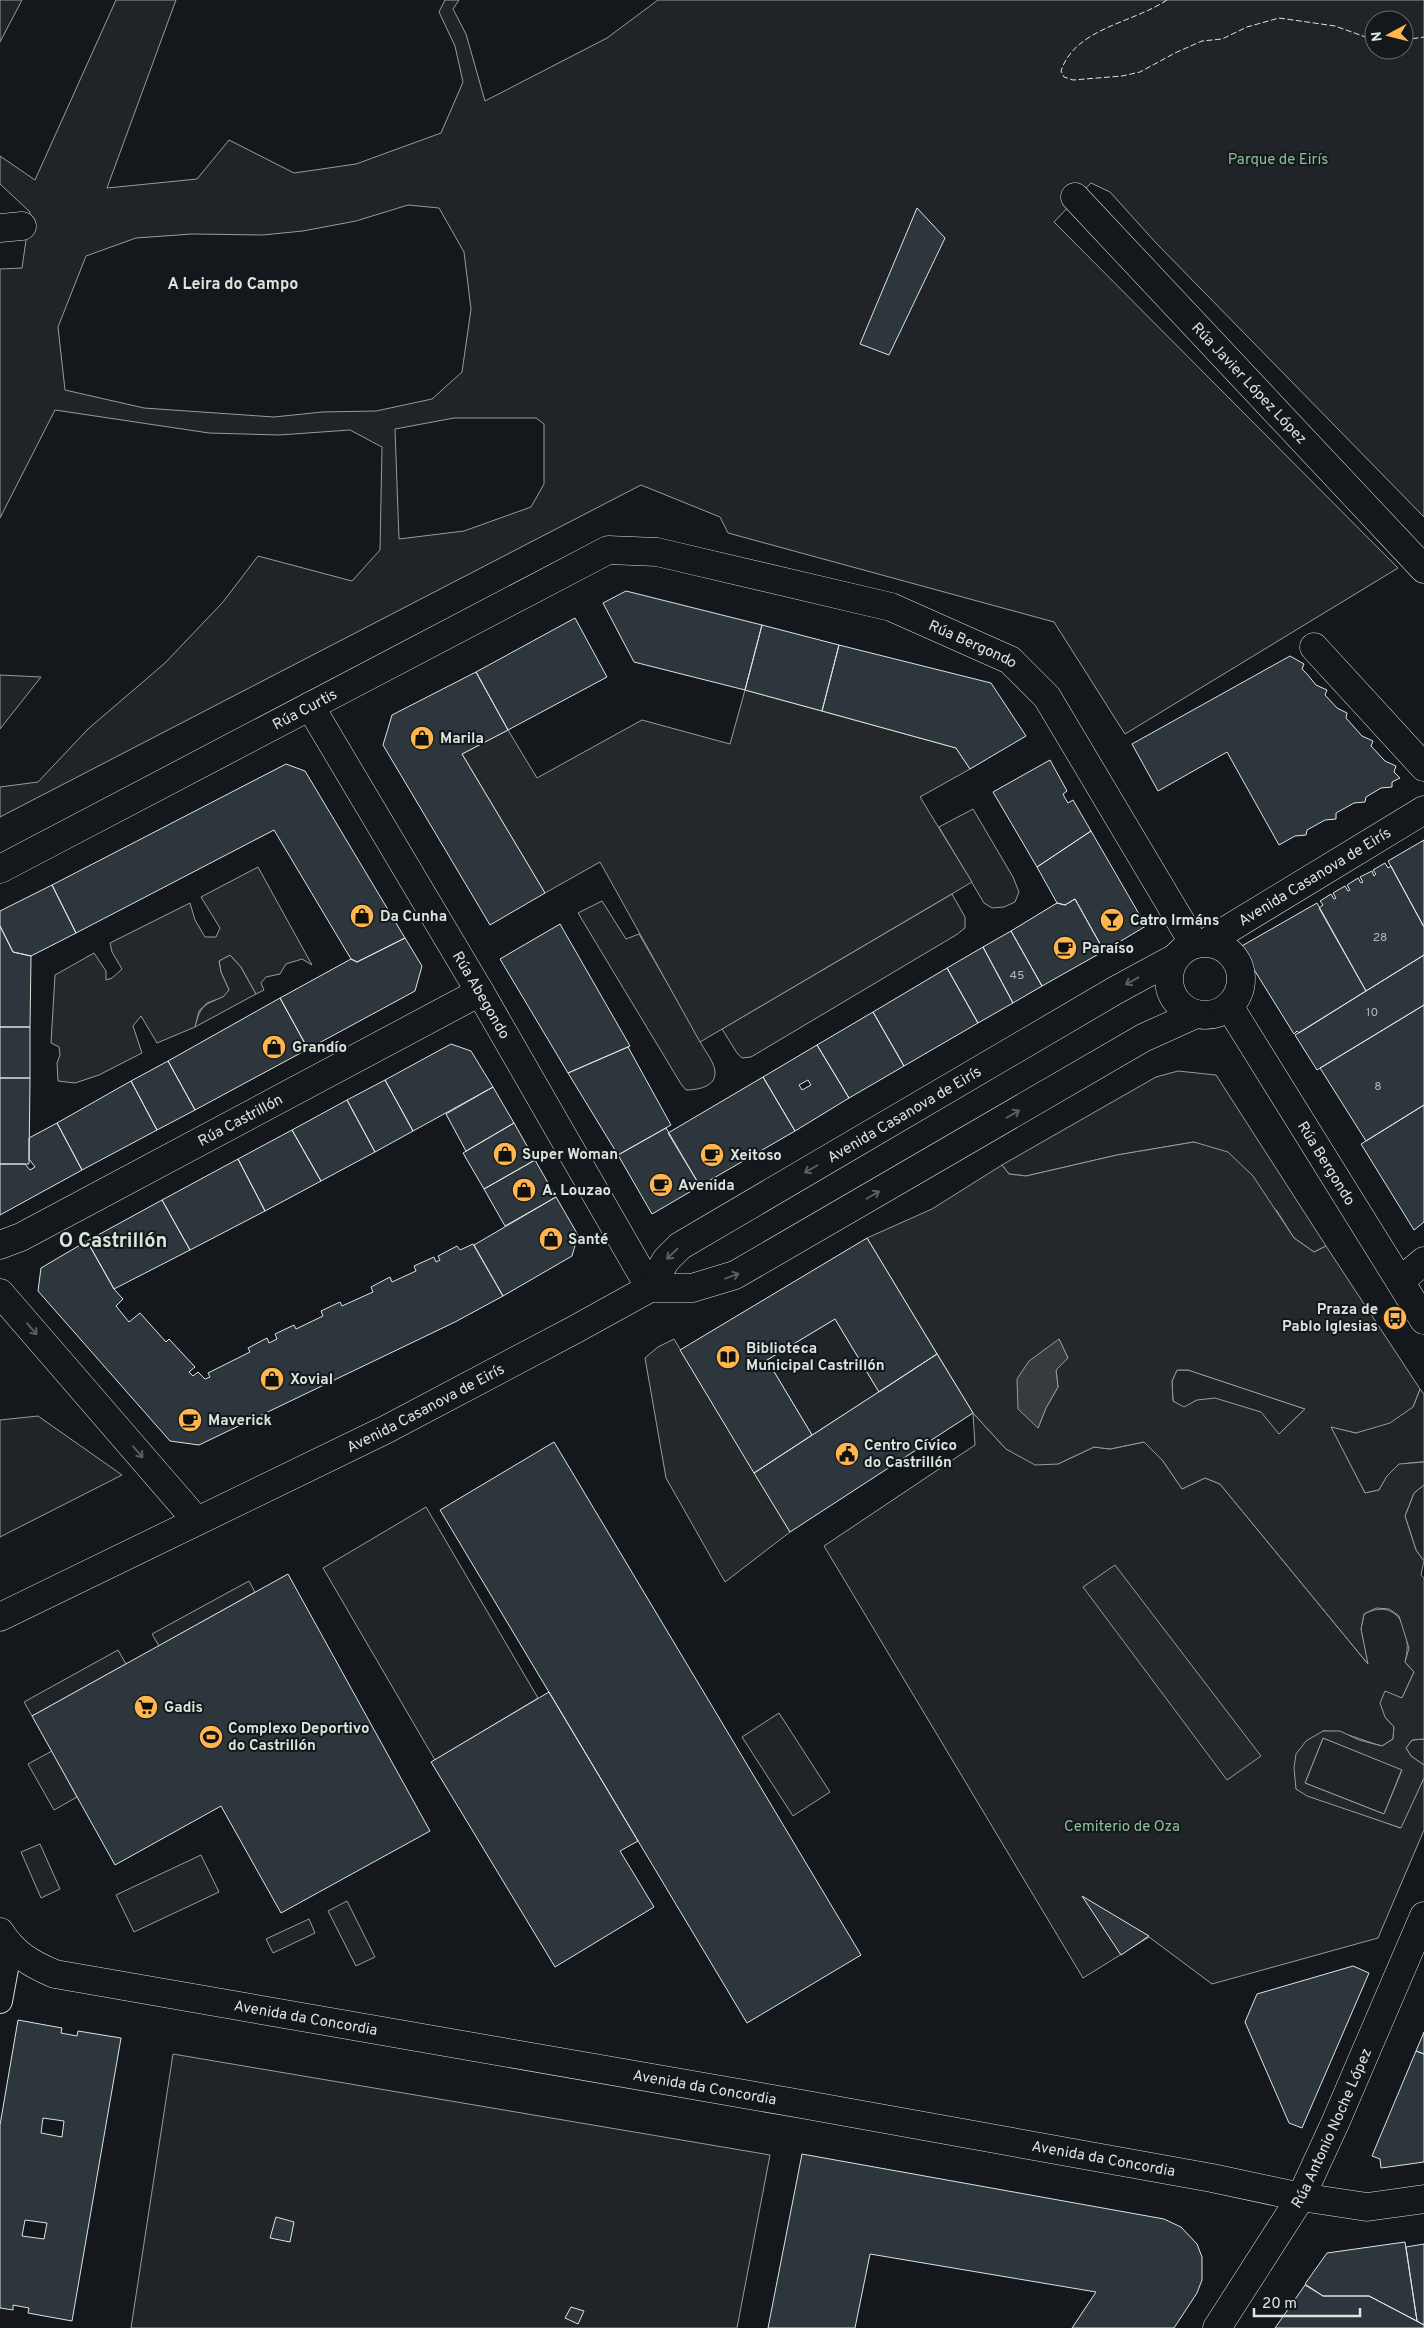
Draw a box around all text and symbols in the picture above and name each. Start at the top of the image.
north arrow [1364,10,1414,60]
text: N [1369,30,1387,42]
park label: Parque de Eirís [1228,151,1328,170]
district label: A Leira do Campo [168,275,298,295]
street label: Rúa Javier López López [1187,319,1310,449]
street label: Rúa Bergondo [925,617,1021,673]
street label: Rúa Curtis [270,686,341,735]
shop icon: Marila [409,725,435,751]
place label: Marila [440,730,484,749]
street label: Avenida Casanova de Eirís [1236,824,1395,931]
shop icon: Da Cunha [349,903,375,929]
bar icon: Catro Irmáns [1099,907,1125,933]
place label: Da Cunha [380,908,447,927]
place label: Catro Irmáns [1130,912,1219,931]
house number: 28 [1373,930,1387,946]
cafe icon: Paraíso [1052,935,1078,961]
place label: Paraíso [1082,940,1134,959]
street label: Rúa Abegondo [447,948,513,1043]
house number: 45 [1010,968,1024,984]
one-way arrow [1125,976,1140,986]
house number: 10 [1366,1005,1378,1021]
shop icon: Grandío [261,1034,287,1060]
place label: Grandío [292,1039,347,1058]
street label: Avenida Casanova de Eirís [825,1063,985,1168]
house number: 8 [1374,1079,1382,1095]
street label: Rúa Castrillón [195,1091,287,1152]
one-way arrow [1006,1108,1020,1118]
street label: Rúa Bergondo [1292,1118,1359,1210]
shop icon: Super Woman [492,1141,518,1167]
cafe icon: Xeitoso [699,1142,725,1168]
place label: Super Woman [522,1146,618,1165]
place label: Xeitoso [730,1147,782,1166]
one-way arrow [804,1165,819,1175]
cafe icon: Avenida [648,1172,674,1198]
shop icon: A. Louzao [511,1177,537,1203]
place label: Avenida [678,1177,735,1196]
place label: A. Louzao [542,1182,611,1201]
one-way arrow [865,1190,879,1200]
shop icon: Santé [538,1226,564,1252]
district label: O Castrillón [59,1229,167,1255]
place label: Santé [568,1231,608,1250]
one-way arrow [666,1248,679,1260]
one-way arrow [724,1271,739,1280]
place label: Praza de Pablo Iglesias [1282,1301,1378,1337]
bus stop icon: Praza de Pablo Iglesias [1382,1305,1408,1331]
one-way arrow [26,1323,38,1336]
place label: Biblioteca Municipal Castrillón [746,1340,885,1376]
library icon: Biblioteca Municipal Castrillón [715,1344,741,1370]
street label: Avenida Casanova de Eirís [344,1360,508,1458]
shop icon: Xovial [259,1366,285,1392]
place label: Xovial [290,1371,333,1390]
cafe icon: Maverick [177,1407,203,1433]
place label: Maverick [208,1412,272,1431]
place label: Centro Cívico do Castrillón [864,1437,957,1473]
public building icon: Centro Cívico do Castrillón [834,1441,860,1467]
one-way arrow [133,1446,144,1459]
supermarket icon: Gadis [133,1694,159,1720]
place label: Gadis [164,1699,203,1718]
place label: Complexo Deportivo do Castrillón [228,1720,369,1756]
sports icon: Complexo Deportivo do Castrillón [198,1724,224,1750]
park label: Cemiterio de Oza [1064,1818,1180,1837]
street label: Avenida da Concordia [232,1997,379,2041]
street label: Rúa Antonio Noche López [1288,2046,1377,2213]
street label: Avenida da Concordia [631,2067,778,2111]
street label: Avenida da Concordia [1030,2138,1177,2182]
scale bar [1254,2286,1360,2318]
text: 20 m [1262,2295,1297,2314]

